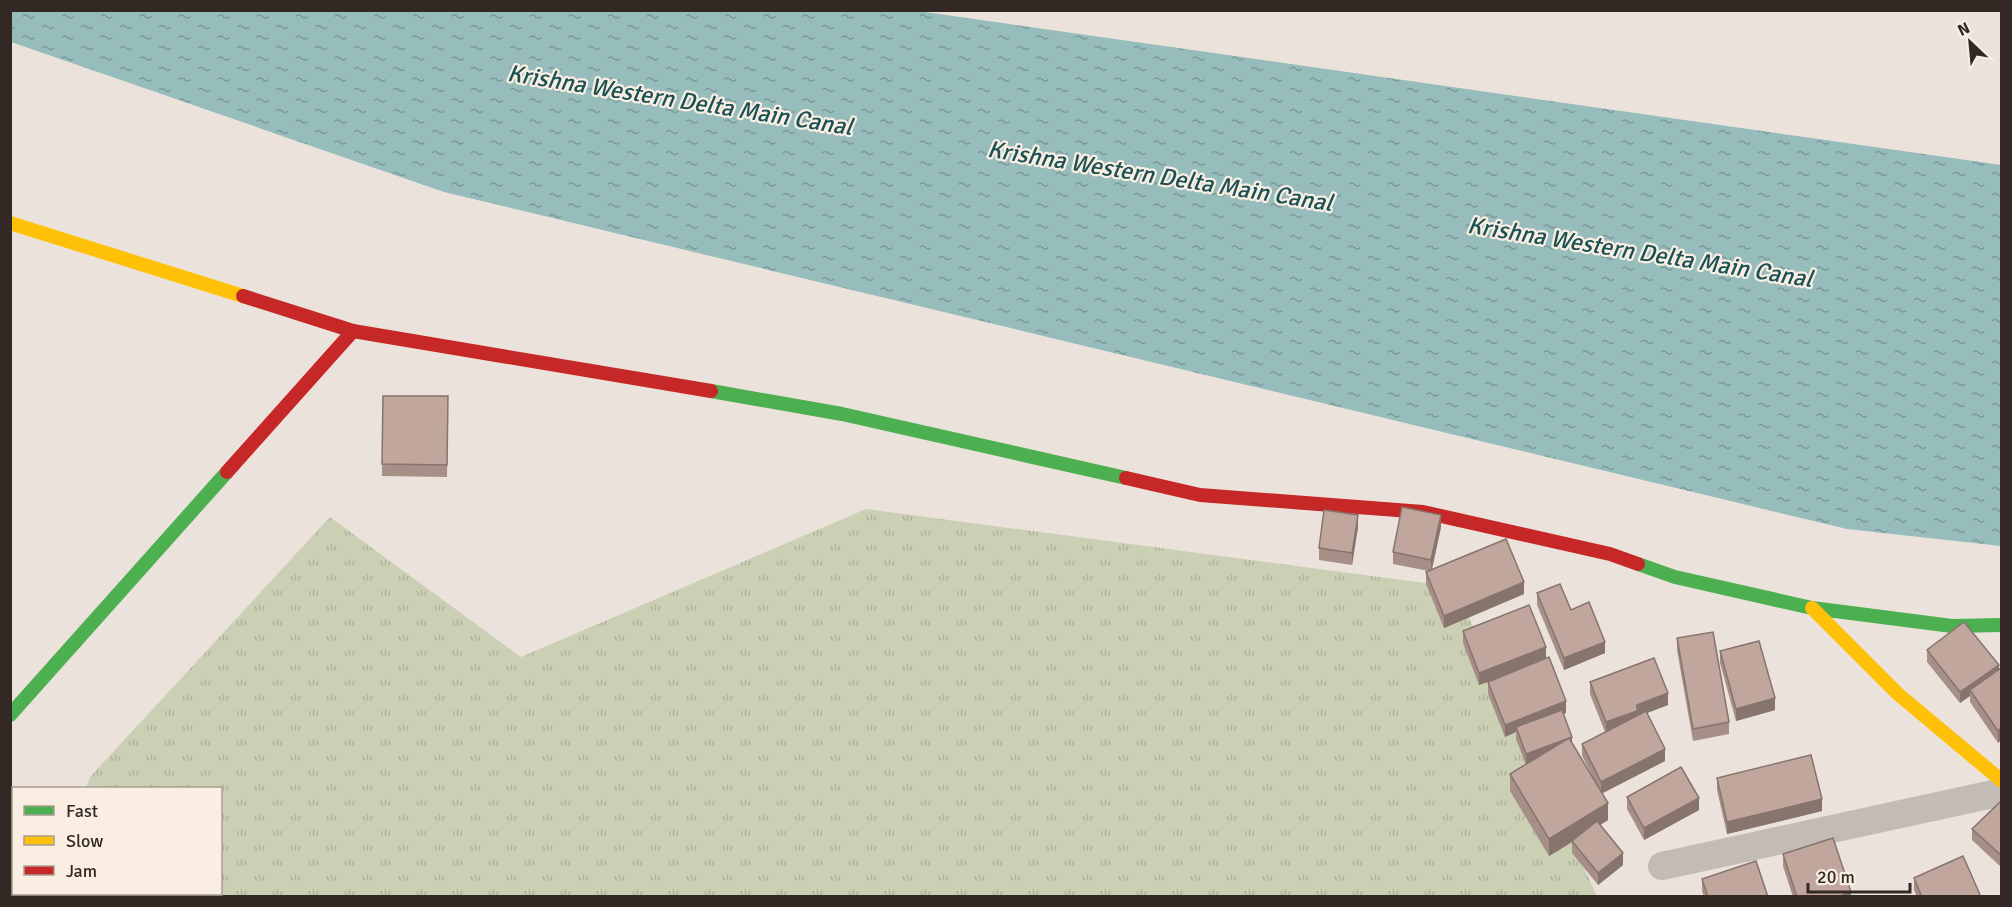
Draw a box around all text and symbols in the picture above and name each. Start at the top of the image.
north arrow [1940,12,2000,72]
text: N [1954,18,1973,41]
water label: Krishna Western Delta Main Canal [505,58,857,142]
water label: Krishna Western Delta Main Canal [985,134,1337,218]
water label: Krishna Western Delta Main Canal [1465,210,1817,294]
legend [12,787,222,895]
text: Fast [66,800,98,822]
text: Slow [66,830,103,852]
scale bar [1808,856,1910,894]
text: Jam [66,860,97,882]
text: 20 m [1817,866,1855,888]

